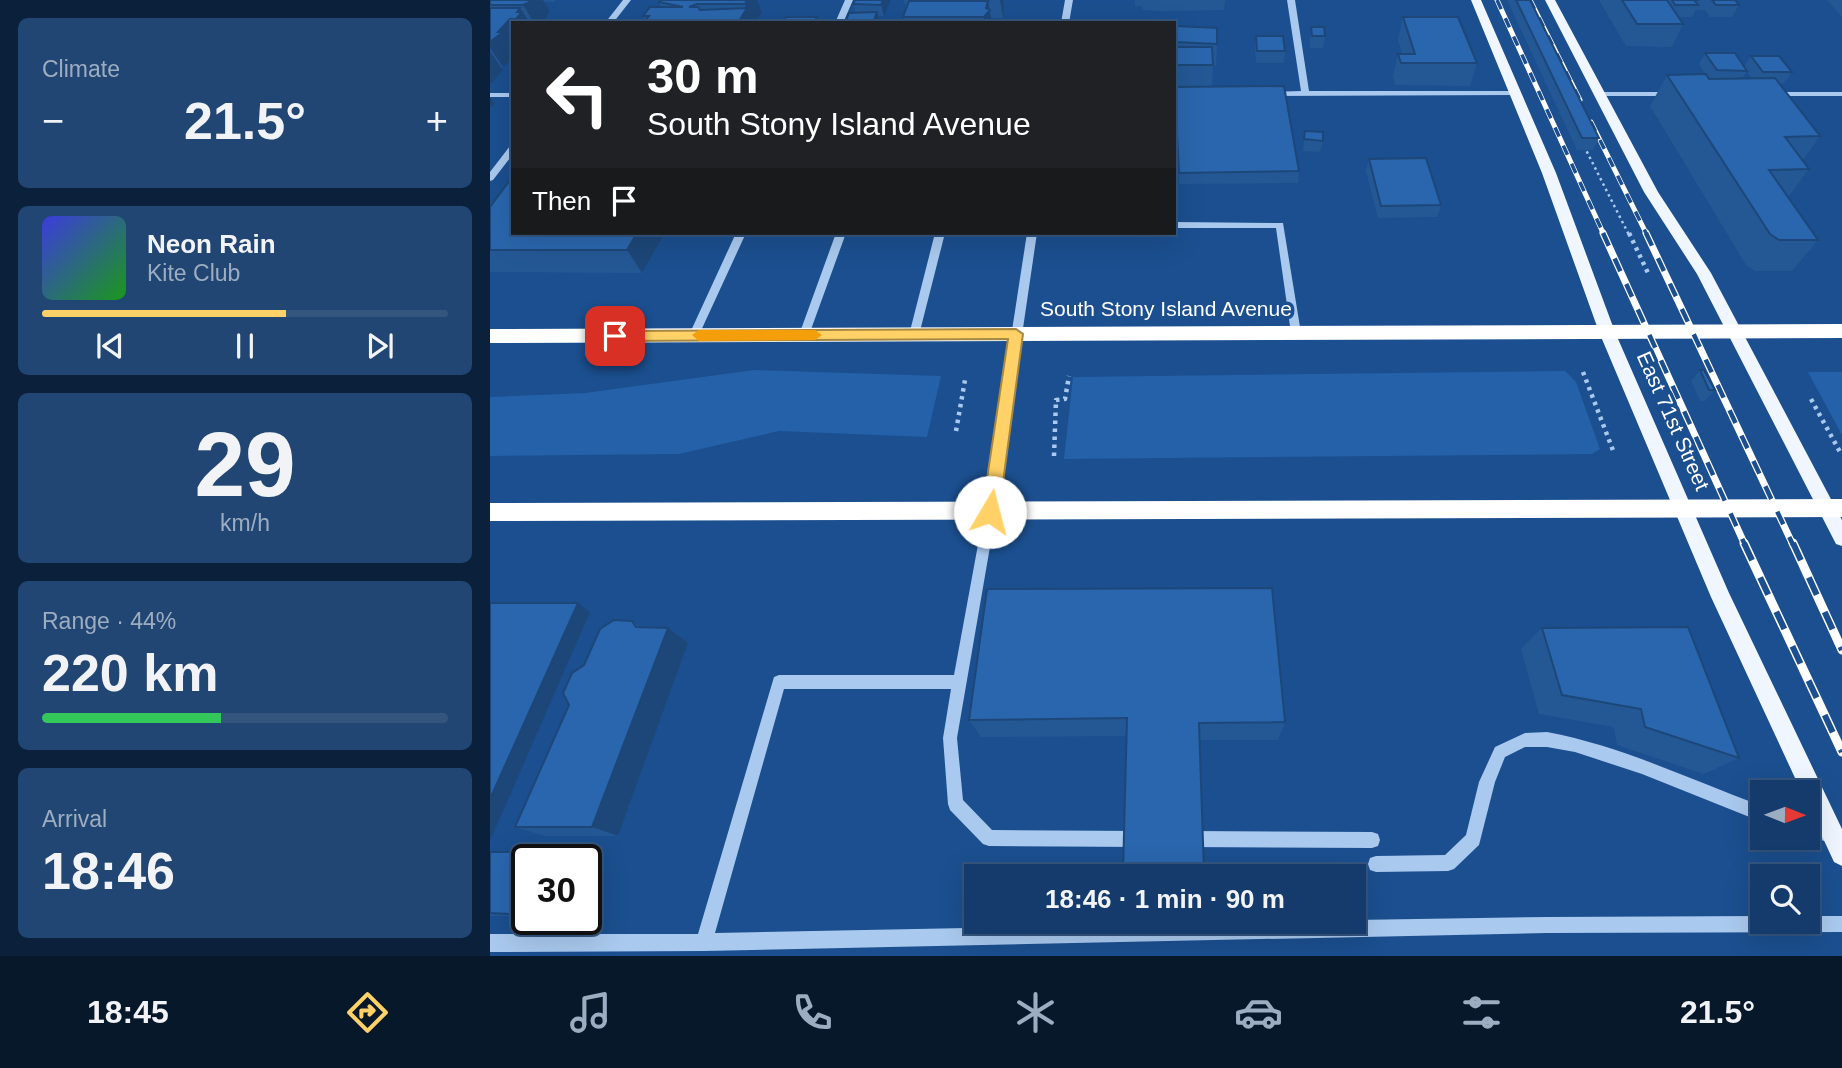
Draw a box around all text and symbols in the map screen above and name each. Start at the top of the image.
icon: left [532,49,623,140]
text: 30 m [647,49,759,103]
text: Climate [42,56,120,82]
text: 21.5° [184,92,306,150]
text: − [42,100,64,142]
text: + [426,100,448,142]
text: South Stony Island Avenue [647,106,1031,142]
icon: arrive [605,182,643,220]
text: Then [532,186,591,216]
text: Neon Rain [147,229,276,259]
text: Kite Club [147,260,240,286]
street label: South Stony Island Avenue [1040,297,1292,320]
pin [585,306,645,366]
icon: arrive [596,317,634,355]
icon: previous [91,327,129,365]
icon: pause [226,327,264,365]
icon: next [361,327,399,365]
street label: East 71st Street [1633,348,1714,494]
text: 29 [194,414,296,515]
position arrow [953,475,1027,549]
text: km/h [220,510,270,536]
text: Range · 44% [42,608,176,634]
text: 220 km [42,644,218,702]
north arrow [1750,780,1820,850]
map controls [1750,780,1820,934]
text: Arrival [42,806,107,832]
text: 18:46 [42,842,175,900]
speed limit sign: 30 [511,844,602,935]
button: search [1750,864,1820,934]
text: 18:46 · 1 min · 90 m [1045,884,1285,914]
icon: directions [343,988,392,1037]
icon: music [566,988,615,1037]
icon: phone [788,988,837,1037]
icon: climate [1011,988,1060,1037]
icon: car [1234,988,1283,1037]
icon: filters [1457,988,1506,1037]
text: 18:45 [87,994,169,1030]
text: 21.5° [1680,994,1755,1030]

